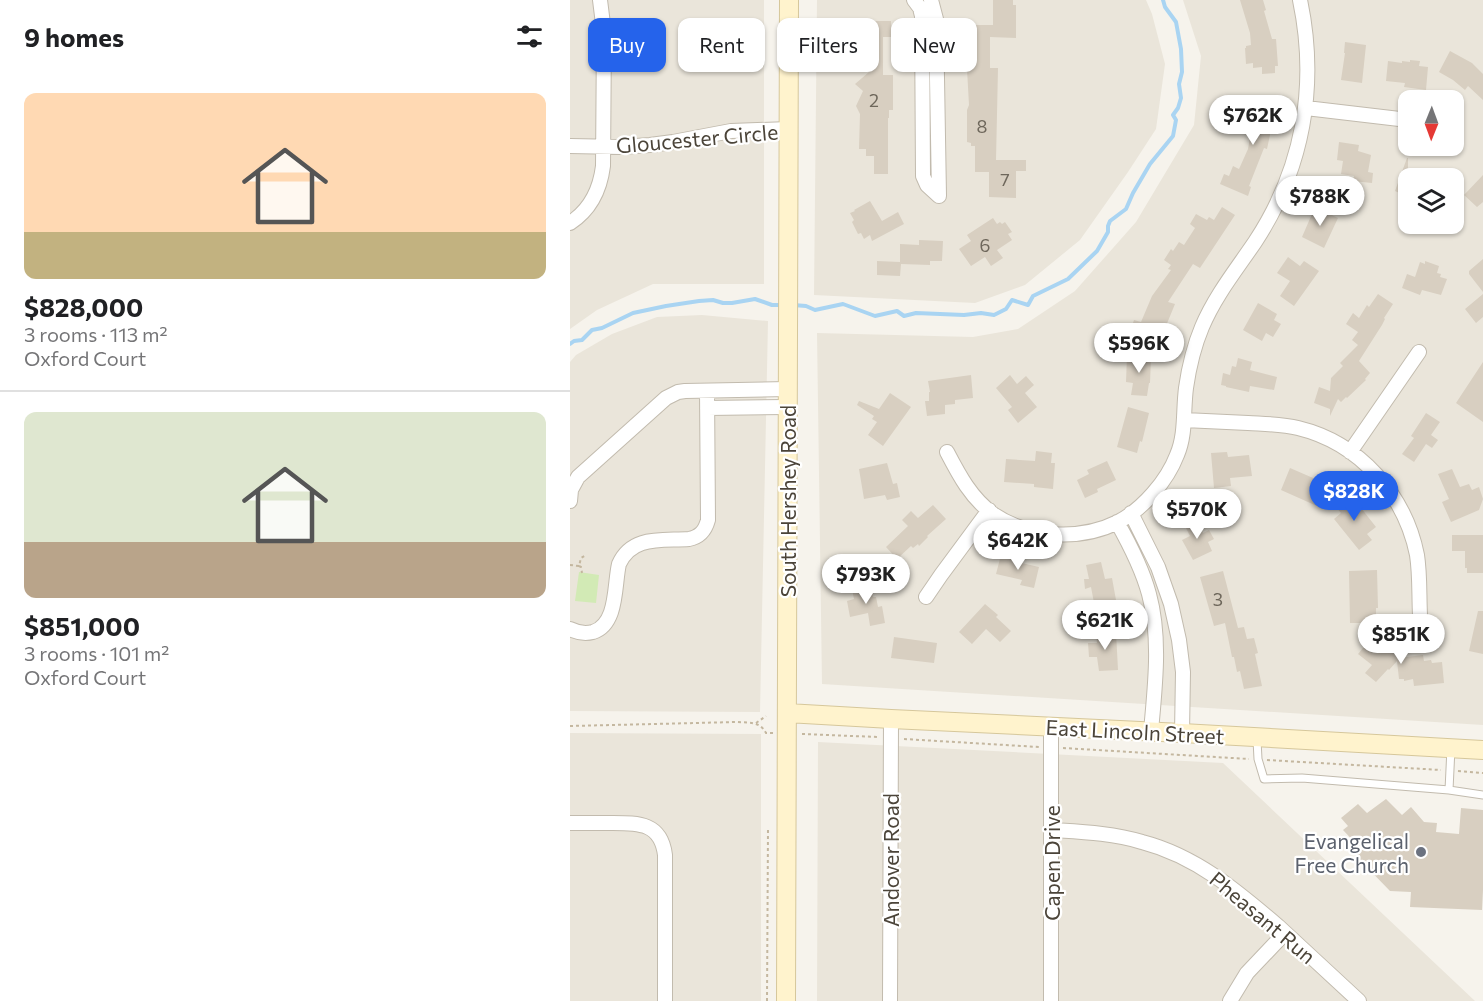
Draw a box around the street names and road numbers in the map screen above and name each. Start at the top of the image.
street label: Gloucester Circle [615,118,779,158]
street label: South Hershey Road [775,405,800,597]
street label: East Lincoln Street [1045,714,1225,748]
street label: Andover Road [878,793,903,927]
street label: Capen Drive [1039,805,1064,921]
street label: Pheasant Run [1205,866,1321,968]

